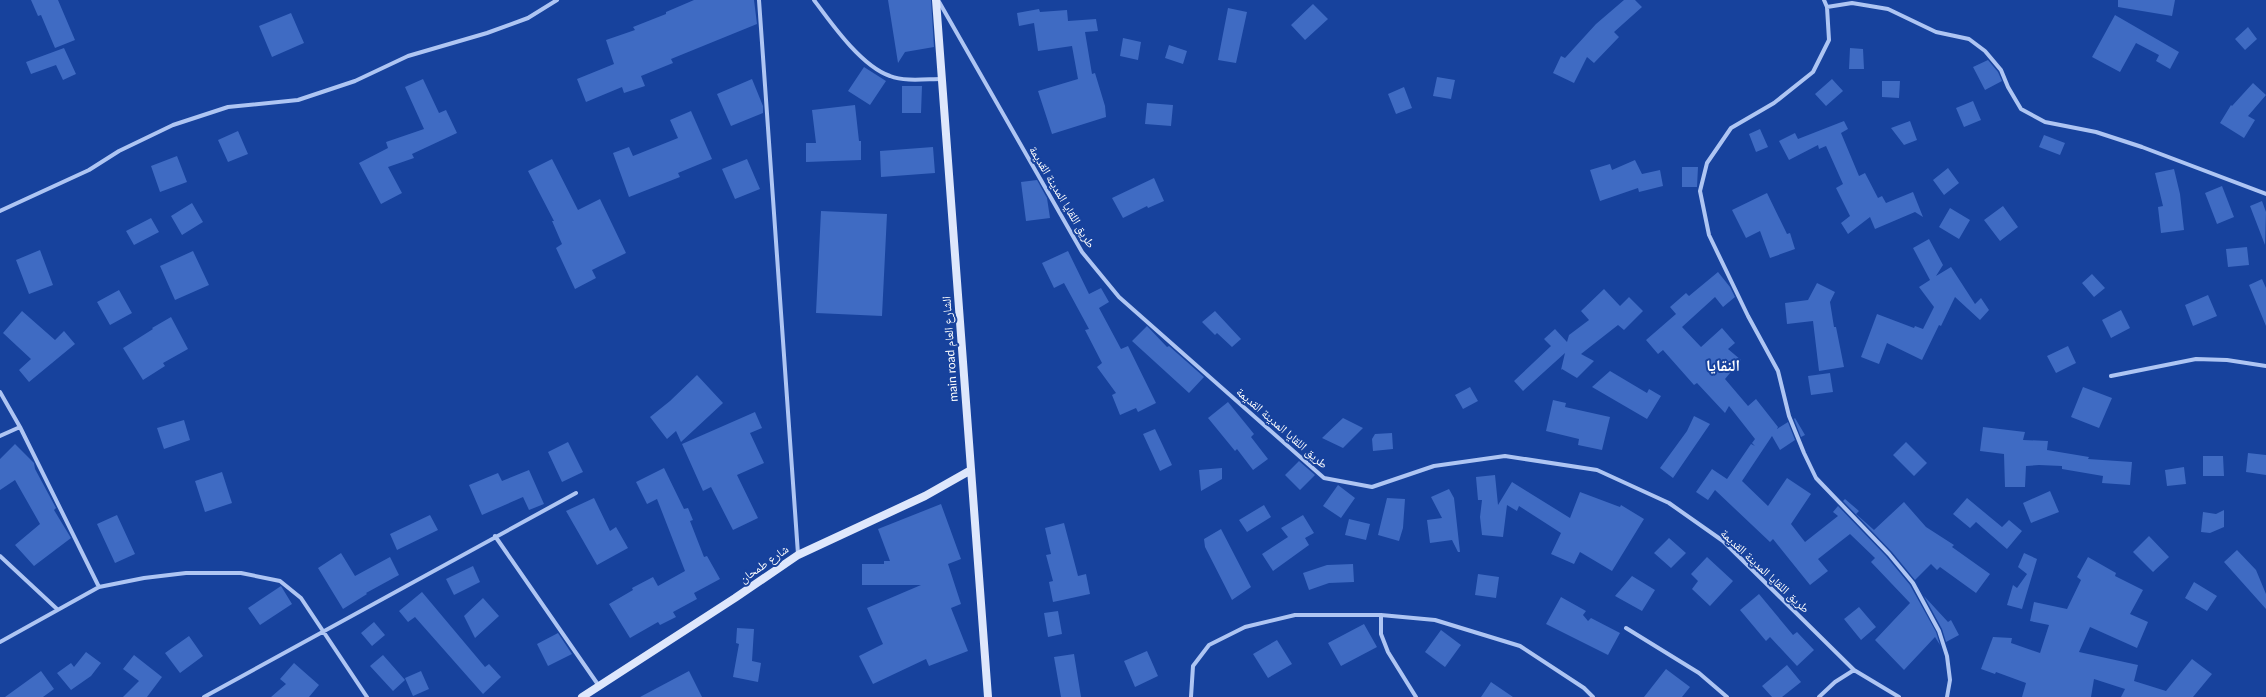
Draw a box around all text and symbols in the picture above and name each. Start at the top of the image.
street label: طريق اللقايا المدينة القديمة [1026,143,1099,251]
street label: main road الشارع العام [938,296,962,402]
district label: النقايا [1706,355,1740,374]
street label: طريق اللقايا المدينة القديمة [1233,384,1331,472]
street label: طريق اللقايا المدينة القديمة [1718,525,1813,616]
street label: شارع طمحان [736,541,792,587]

